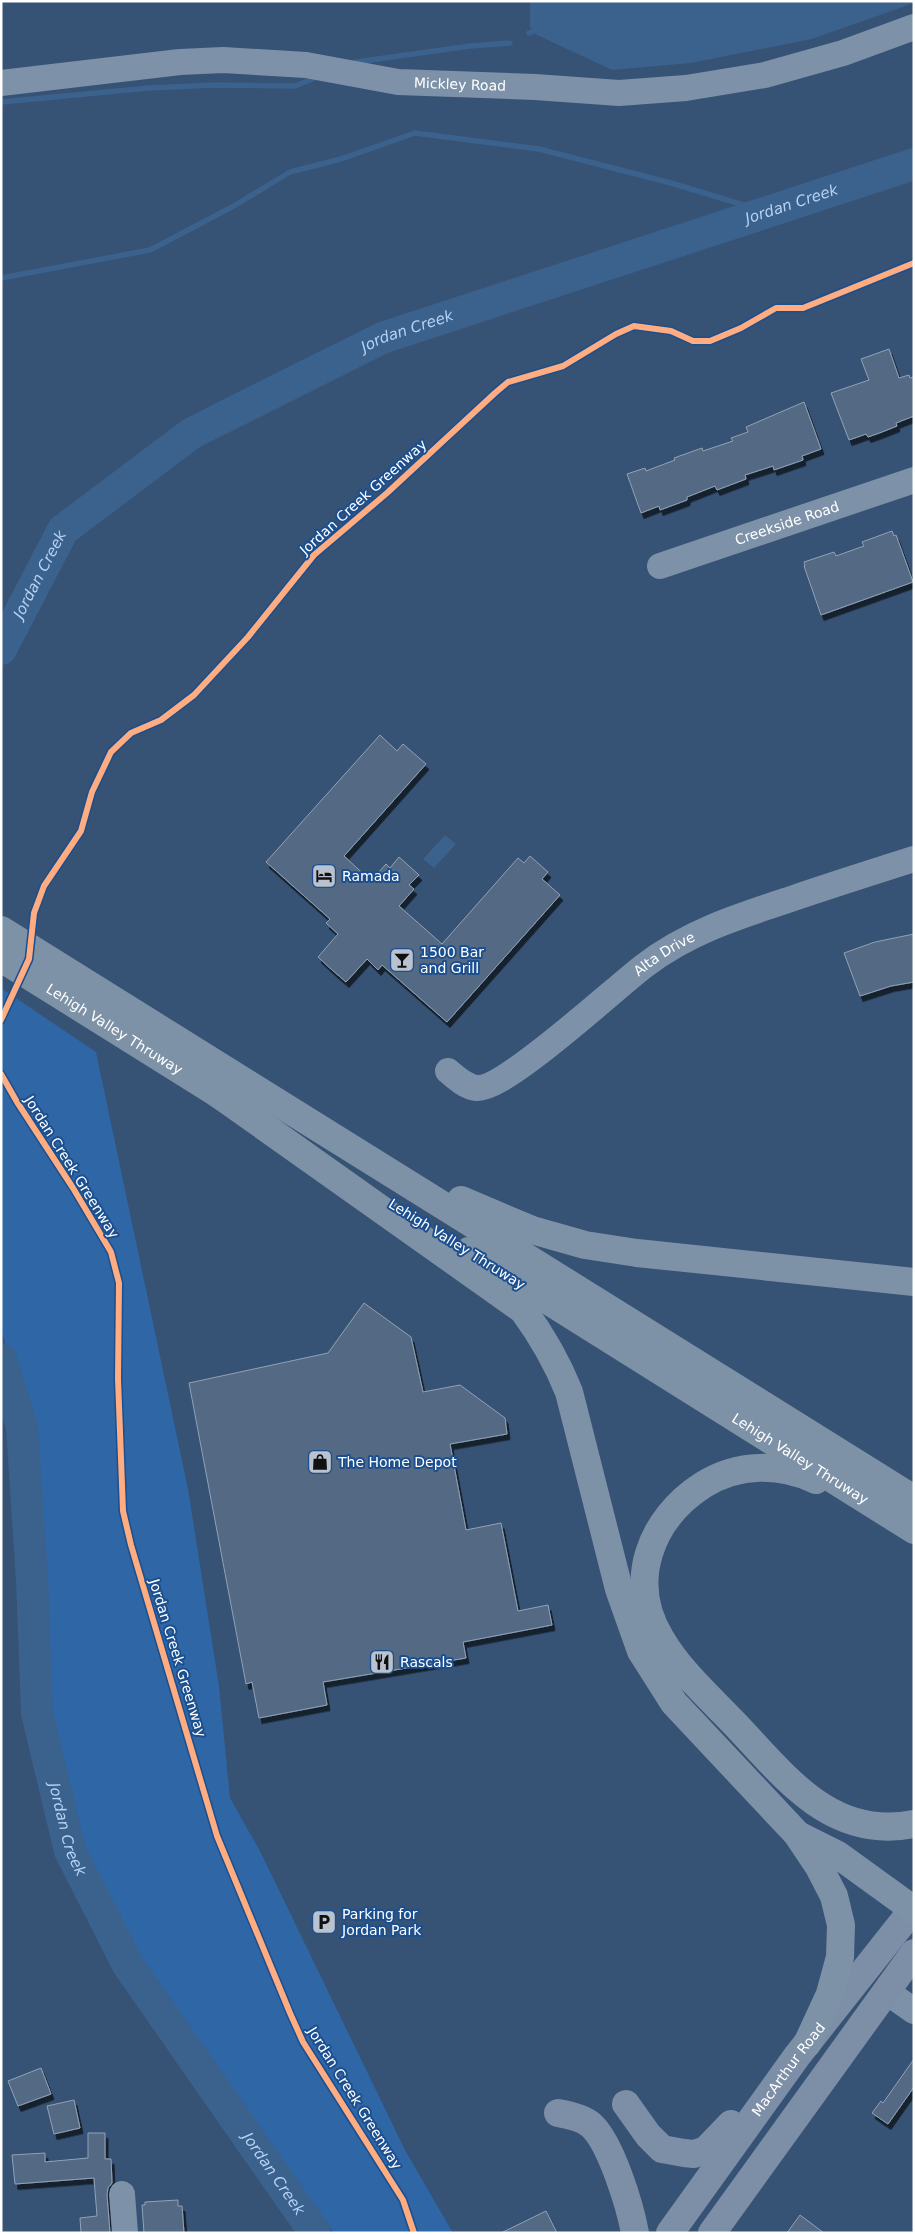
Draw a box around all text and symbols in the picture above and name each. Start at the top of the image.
street label: Mickley Road [414,75,506,94]
water label: Jordan Creek [740,180,842,229]
water label: Jordan Creek [355,306,457,357]
street label: Jordan Creek Greenway [296,436,430,559]
street label: Creekside Road [733,498,841,548]
water label: Jordan Creek [8,526,71,624]
hotel icon: Ramada [311,863,337,889]
place label: Ramada [342,868,400,884]
street label: Alta Drive [630,928,697,979]
place label: 1500 Bar and Grill [420,944,484,976]
bar icon: 1500 Bar and Grill [389,947,415,973]
street label: Lehigh Valley Thruway [43,980,186,1078]
street label: Jordan Creek Greenway [21,1092,122,1241]
street label: Lehigh Valley Thruway [386,1195,528,1293]
street label: Lehigh Valley Thruway [729,1410,871,1507]
shop icon: The Home Depot [307,1449,333,1475]
place label: The Home Depot [337,1454,457,1470]
street label: Jordan Creek Greenway [146,1576,210,1739]
restaurant icon: Rascals [369,1649,395,1675]
place label: Rascals [400,1654,453,1670]
water label: Jordan Creek [44,1778,91,1880]
place label: Parking for Jordan Park [341,1906,422,1938]
parking icon: Parking for Jordan Park [311,1909,337,1935]
street label: MacArthur Road [749,2019,828,2119]
street label: Jordan Creek Greenway [304,2023,405,2172]
water label: Jordan Creek [237,2127,309,2220]

